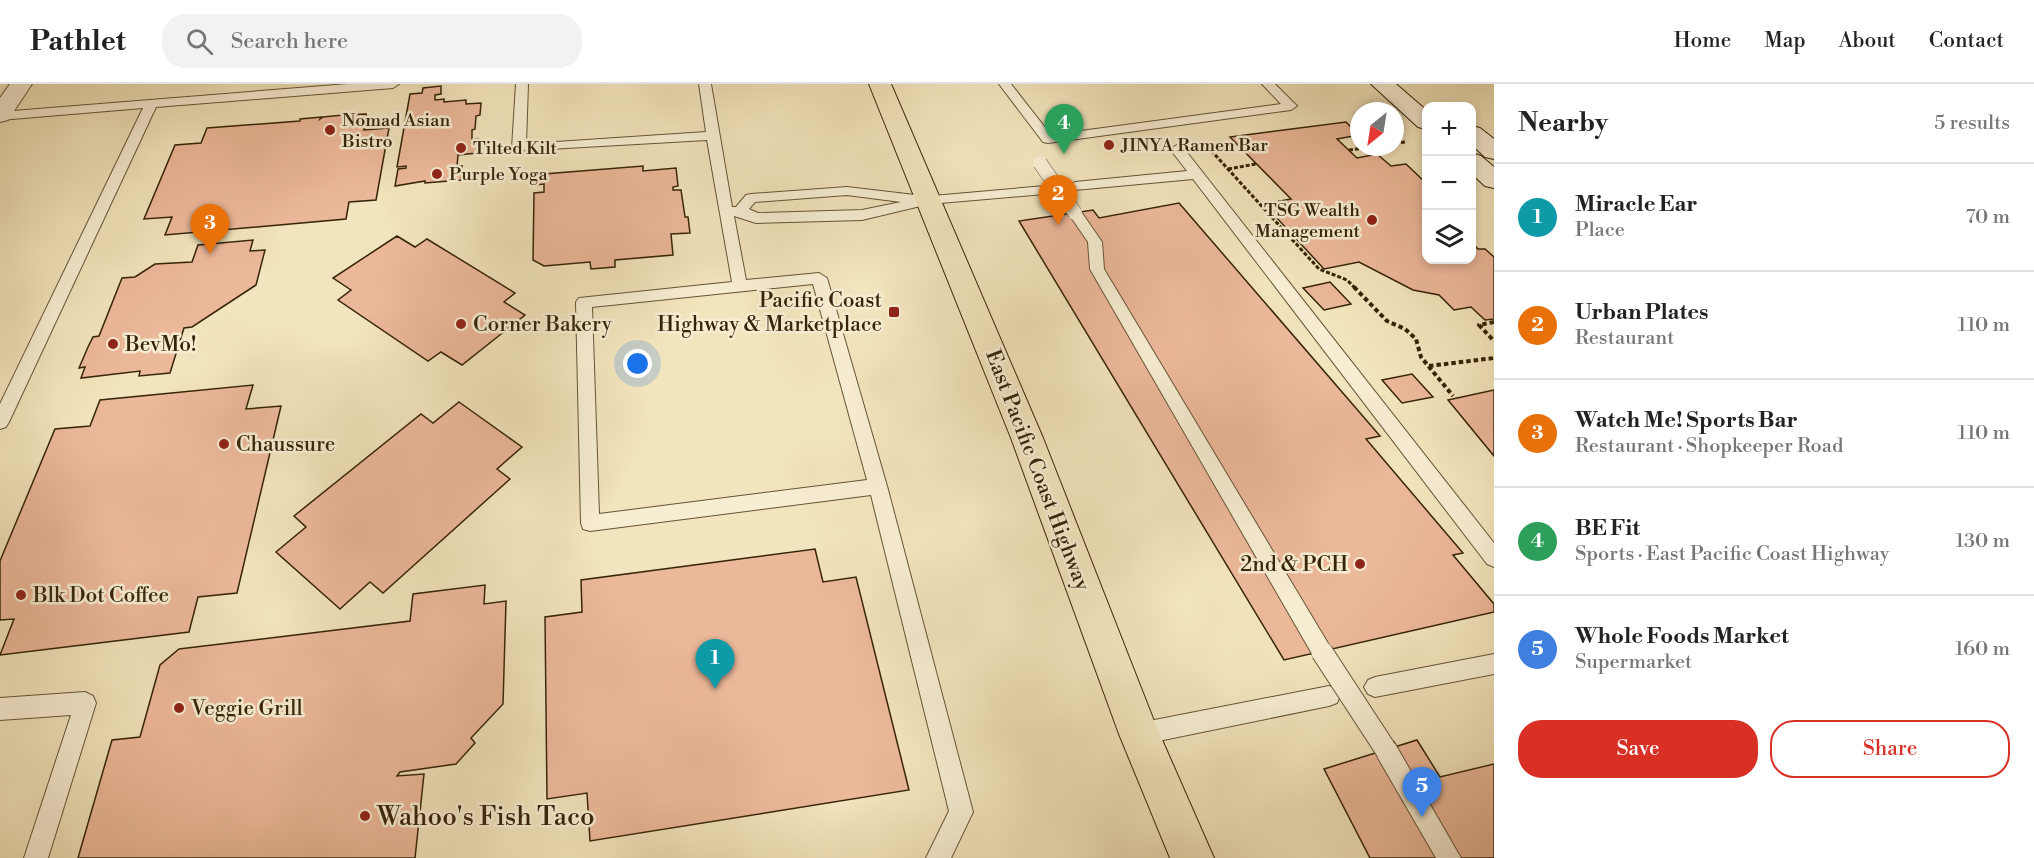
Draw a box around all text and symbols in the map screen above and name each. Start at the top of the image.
search box [162,14,582,68]
text: Pathlet [30,24,126,59]
icon: search [183,25,216,58]
text: Search here [231,28,348,55]
text: Home [1674,28,1731,54]
text: Map [1764,28,1806,54]
text: About [1839,28,1896,54]
text: Contact [1929,28,2004,54]
north arrow [1350,102,1404,156]
map controls [1422,102,1476,264]
button: + [1422,102,1476,156]
pin: 4 [1044,104,1084,154]
text: Nearby [1518,107,1608,139]
place label: Nomad Asian Bistro [341,109,450,153]
text: 5 results [1934,111,2010,136]
marker: Nomad Asian Bistro [323,123,337,137]
place label: JINYA Ramen Bar [1120,134,1268,157]
place label: Tilted Kilt [473,137,557,160]
marker: JINYA Ramen Bar [1102,138,1116,152]
marker: Tilted Kilt [454,141,468,155]
button: − [1422,156,1476,210]
place label: Purple Yoga [449,163,548,186]
marker: Purple Yoga [430,167,444,181]
pin: 2 [1038,176,1078,225]
text: Miracle Ear [1575,191,1697,218]
place label: TSG Wealth Management [1255,199,1361,243]
pin: 3 [190,204,230,254]
text: 1 [1533,205,1542,230]
text: 70 m [1966,205,2010,230]
button: layers [1422,210,1476,264]
marker: TSG Wealth Management [1365,213,1379,227]
text: Place [1575,218,1625,243]
place label: Pacific Coast Highway & Marketplace [657,288,883,338]
text: Urban Plates [1575,299,1709,326]
marker: Pacific Coast Highway & Marketplace [887,305,901,319]
place label: Corner Bakery [473,312,613,338]
text: 2 [1531,313,1544,338]
text: 110 m [1958,313,2010,338]
marker: Corner Bakery [454,317,468,331]
text: Restaurant [1575,326,1674,351]
place label: BevMo! [124,332,196,358]
marker: BevMo! [106,337,120,351]
street label: East Pacific Coast Highway [979,346,1095,595]
your location [623,349,652,378]
text: Watch Me! Sports Bar [1575,407,1798,434]
text: 3 [1531,421,1544,446]
text: 110 m [1958,421,2010,446]
place label: Chaussure [236,432,335,458]
text: Restaurant · Shopkeeper Road [1575,434,1843,459]
marker: Chaussure [217,437,231,451]
text: BE Fit [1575,515,1640,542]
text: 4 [1531,529,1544,554]
text: 130 m [1955,529,2010,554]
text: Sports · East Pacific Coast Highway [1575,542,1889,567]
place label: 2nd & PCH [1240,552,1348,578]
marker: 2nd & PCH [1353,557,1367,571]
place label: Blk Dot Coffee [32,583,169,609]
marker: Blk Dot Coffee [14,588,28,602]
text: Whole Foods Market [1575,623,1789,650]
text: 5 [1531,637,1544,662]
text: 160 m [1955,637,2010,662]
pin: 1 [696,640,734,689]
text: Supermarket [1575,650,1692,675]
place label: Veggie Grill [190,696,303,722]
marker: Veggie Grill [172,701,186,715]
button: Save [1518,720,1758,778]
button: Share [1770,720,2010,778]
pin: 5 [1402,768,1442,817]
place label: Wahoo's Fish Taco [376,801,595,833]
marker: Wahoo's Fish Taco [358,809,372,823]

